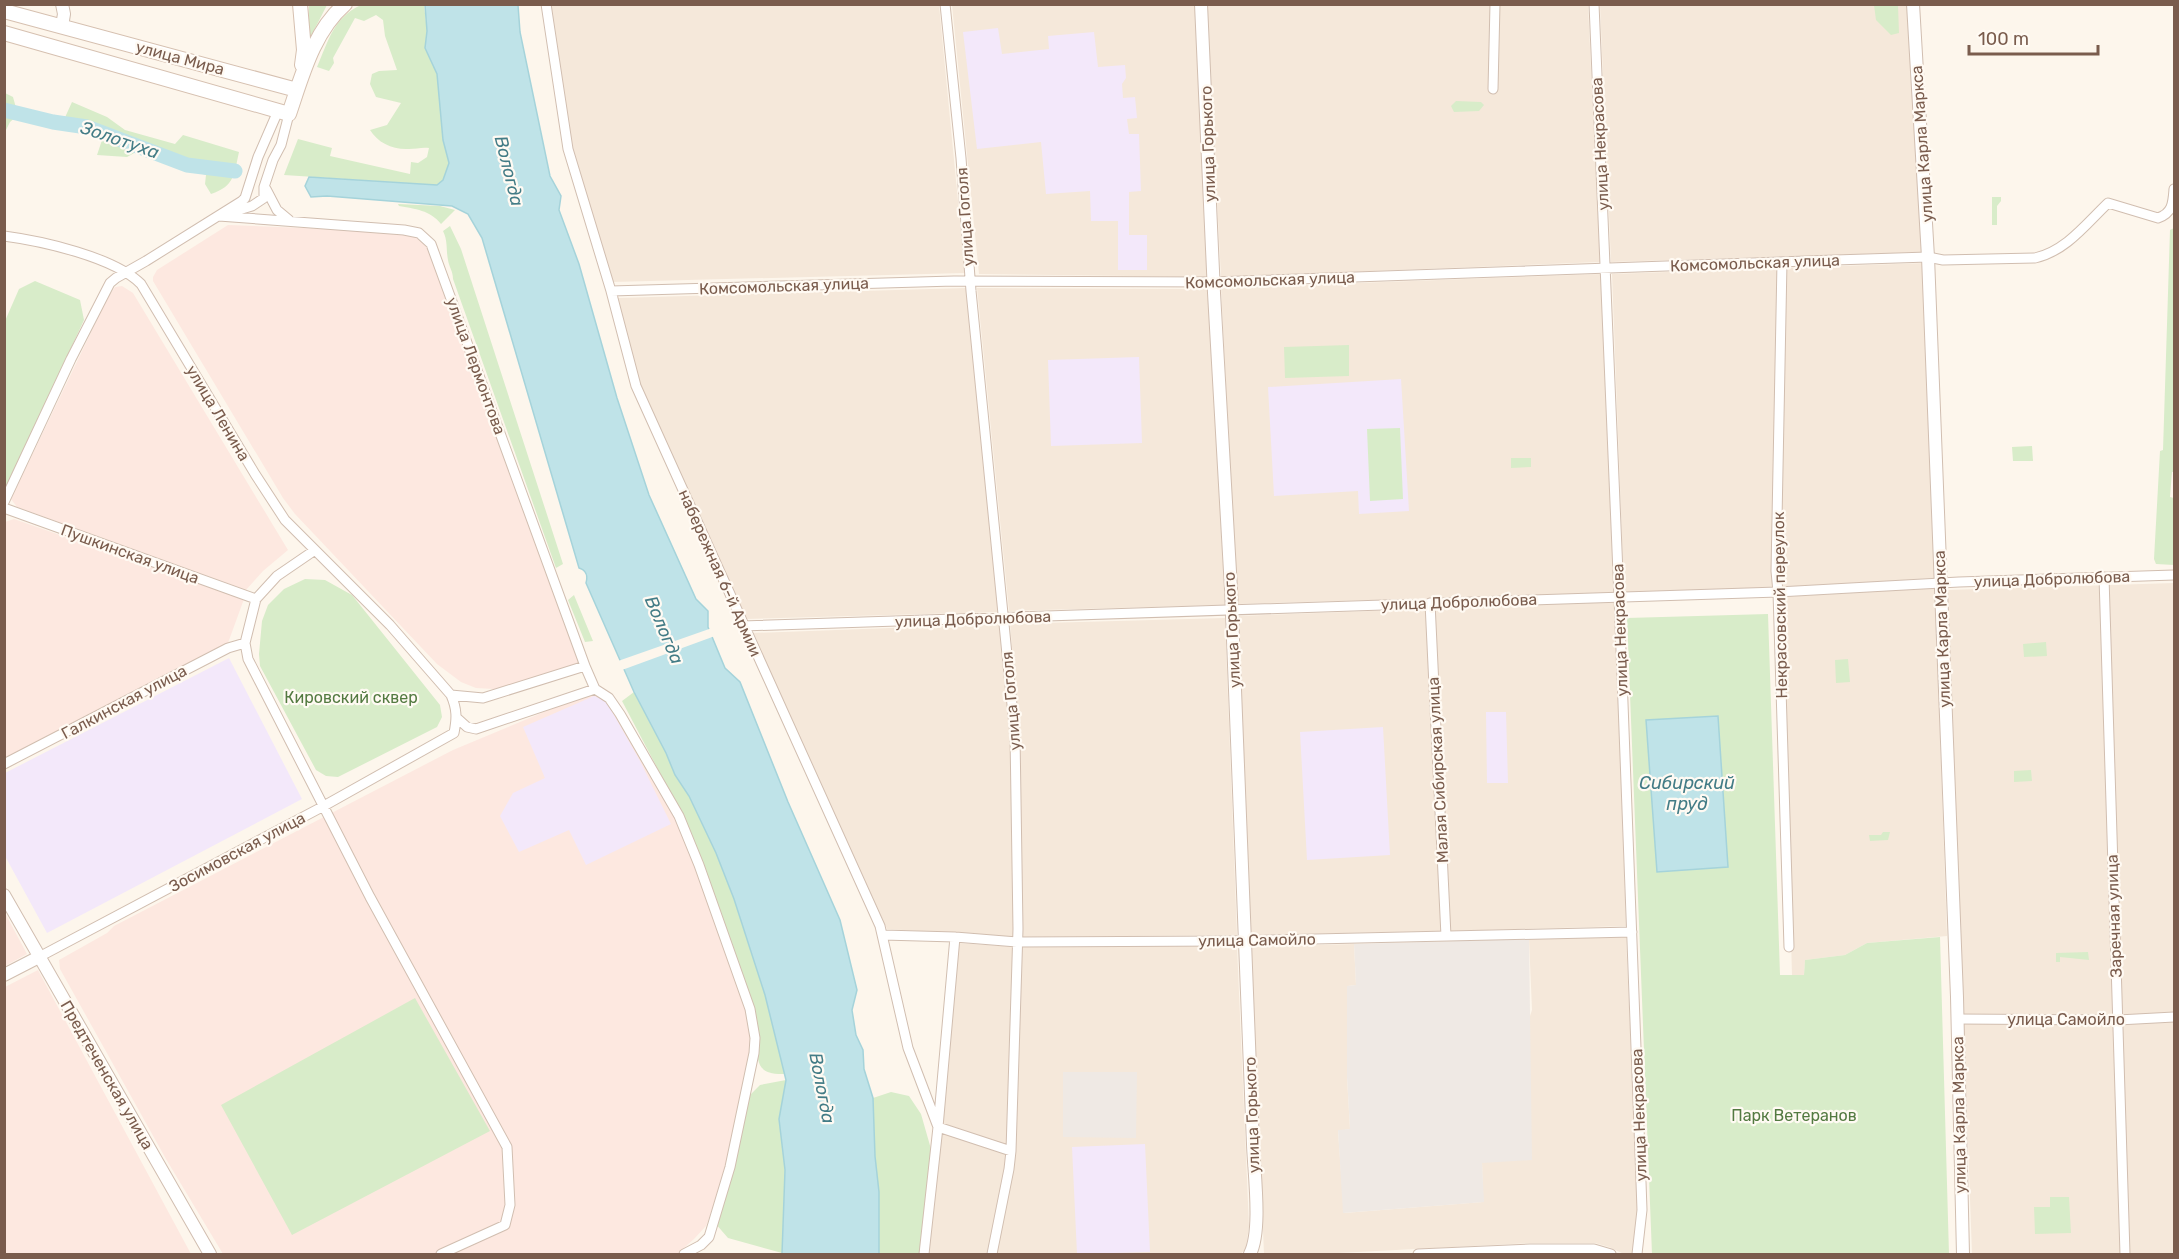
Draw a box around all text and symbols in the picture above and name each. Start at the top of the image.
scale bar [1969,18,2098,56]
text: 100 m [1978,28,2029,50]
street label: улица Мира [134,37,226,79]
street label: улица Карла Маркса [1907,65,1937,223]
street label: улица Некрасова [1587,77,1613,211]
street label: улица Горького [1196,86,1220,202]
water label: Золотуха [77,116,162,164]
water label: Вологда [490,133,528,209]
street label: улица Гоголя [952,167,978,267]
street label: Комсомольская улица [1670,251,1840,275]
street label: Комсомольская улица [1185,268,1355,292]
street label: Комсомольская улица [699,274,869,298]
street label: улица Лермонтова [442,295,510,437]
street label: улица Ленина [182,362,254,464]
street label: набережная 6-й Армии [675,486,765,660]
street label: Некрасовский переулок [1769,511,1791,699]
street label: Пушкинская улица [58,520,202,588]
street label: улица Карла Маркса [1930,550,1954,708]
street label: улица Некрасова [1608,563,1632,697]
street label: улица Добролюбова [1973,567,2131,591]
street label: улица Горького [1219,571,1245,689]
street label: улица Добролюбова [1380,590,1538,614]
water label: Вологда [640,593,688,668]
street label: улица Добролюбова [894,607,1052,631]
street label: улица Гоголя [997,651,1025,751]
street label: Галкинская улица [58,661,190,743]
street label: Малая Сибирская улица [1424,677,1452,863]
park label: Кировский сквер [284,688,418,707]
water label: Сибирский пруд [1639,772,1735,815]
street label: Зосимовская улица [166,808,308,896]
street label: Заречная улица [2102,854,2126,978]
street label: улица Самойло [1198,929,1316,951]
street label: Предтеченская улица [57,997,157,1153]
street label: улица Самойло [2007,1010,2125,1029]
street label: улица Карла Маркса [1948,1036,1970,1194]
street label: улица Некрасова [1627,1048,1651,1182]
water label: Вологда [804,1051,840,1126]
street label: улица Горького [1240,1057,1264,1173]
park label: Парк Ветеранов [1731,1106,1857,1125]

